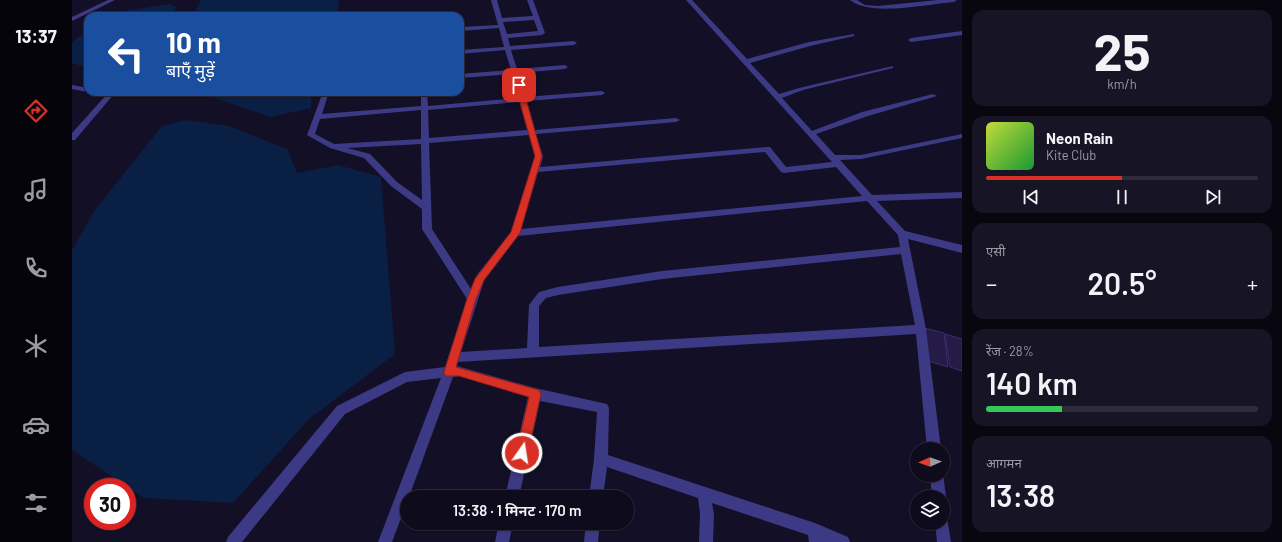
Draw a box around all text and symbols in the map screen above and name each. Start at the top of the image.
text: 25 [1093,19,1151,81]
text: 13:37 [15,25,57,47]
text: 10 m [166,25,221,59]
icon: left [100,28,152,80]
text: बाएँ मुड़ें [166,59,215,81]
pin [502,68,536,102]
icon: arrive [508,74,530,96]
text: km/h [1107,76,1137,92]
icon: directions [22,97,50,125]
text: Neon Rain [1046,129,1113,147]
text: Kite Club [1046,147,1096,163]
icon: music [22,176,50,204]
icon: previous [1020,186,1042,208]
icon: pause [1111,186,1133,208]
icon: next [1202,186,1224,208]
text: एसी [986,243,1005,259]
icon: phone [22,254,50,282]
text: 20.5° [1088,265,1157,301]
text: − [986,270,997,296]
text: + [1247,270,1258,296]
icon: climate [22,332,50,360]
text: रेंज · 28% [986,343,1034,359]
text: 140 km [986,365,1078,401]
icon: car [22,411,50,439]
position arrow [501,432,543,474]
north arrow [910,442,950,482]
map controls [910,442,950,530]
text: आगमन [986,455,1022,471]
text: 13:38 [986,477,1055,513]
speed limit sign: 30 [84,478,136,530]
icon: filters [22,489,50,517]
button: layers [910,490,950,530]
text: 13:38 · 1 मिनट · 170 m [453,501,581,519]

